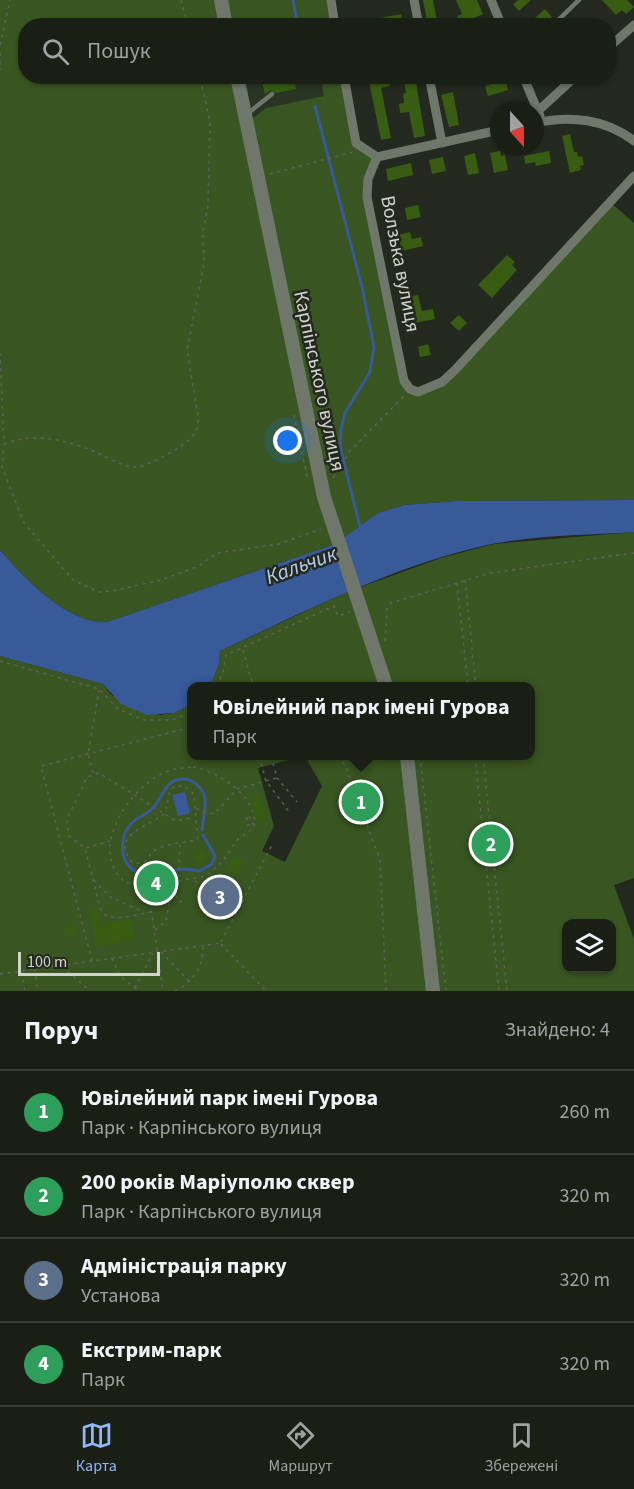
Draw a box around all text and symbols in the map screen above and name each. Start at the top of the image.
search box [18,18,616,84]
icon: search [39,35,72,68]
text: Пошук [87,35,151,67]
north arrow [490,102,544,156]
street label: Волзька вулиця [373,193,427,335]
street label: Карпінського вулиця [286,288,352,474]
your location [273,426,302,455]
water label: Кальчик [261,538,342,592]
popup [187,682,535,760]
text: Ювілейний парк імені Гурова [212,691,510,723]
text: Парк [212,723,256,751]
pin: 1 [342,780,380,824]
pin: 2 [472,822,510,866]
pin: 4 [136,860,176,906]
pin: 3 [200,874,240,920]
map controls [562,919,616,973]
button: layers [562,919,616,973]
scale bar [18,949,160,976]
text: 100 m [27,951,67,973]
text: Поруч [24,1012,98,1049]
text: Знайдено: 4 [505,1016,610,1044]
text: Ювілейний парк імені Гурова [81,1082,378,1114]
text: 1 [38,1098,49,1126]
text: 260 m [560,1098,610,1126]
text: Парк · Карпінського вулиця [81,1114,322,1142]
text: 200 років Маріуполю сквер [81,1166,355,1198]
text: 2 [38,1182,49,1210]
text: 320 m [560,1182,610,1210]
text: Парк · Карпінського вулиця [81,1198,322,1226]
text: Адміністрація парку [81,1250,287,1282]
text: 3 [38,1266,49,1294]
text: 320 m [560,1266,610,1294]
text: Установа [81,1282,161,1310]
text: Екстрим-парк [81,1334,222,1366]
text: 4 [38,1350,49,1378]
text: 320 m [560,1350,610,1378]
text: Парк [81,1366,125,1394]
tab: Карта [76,1419,117,1477]
tab: Маршрут [269,1419,333,1477]
tab: Збережені [484,1419,558,1477]

